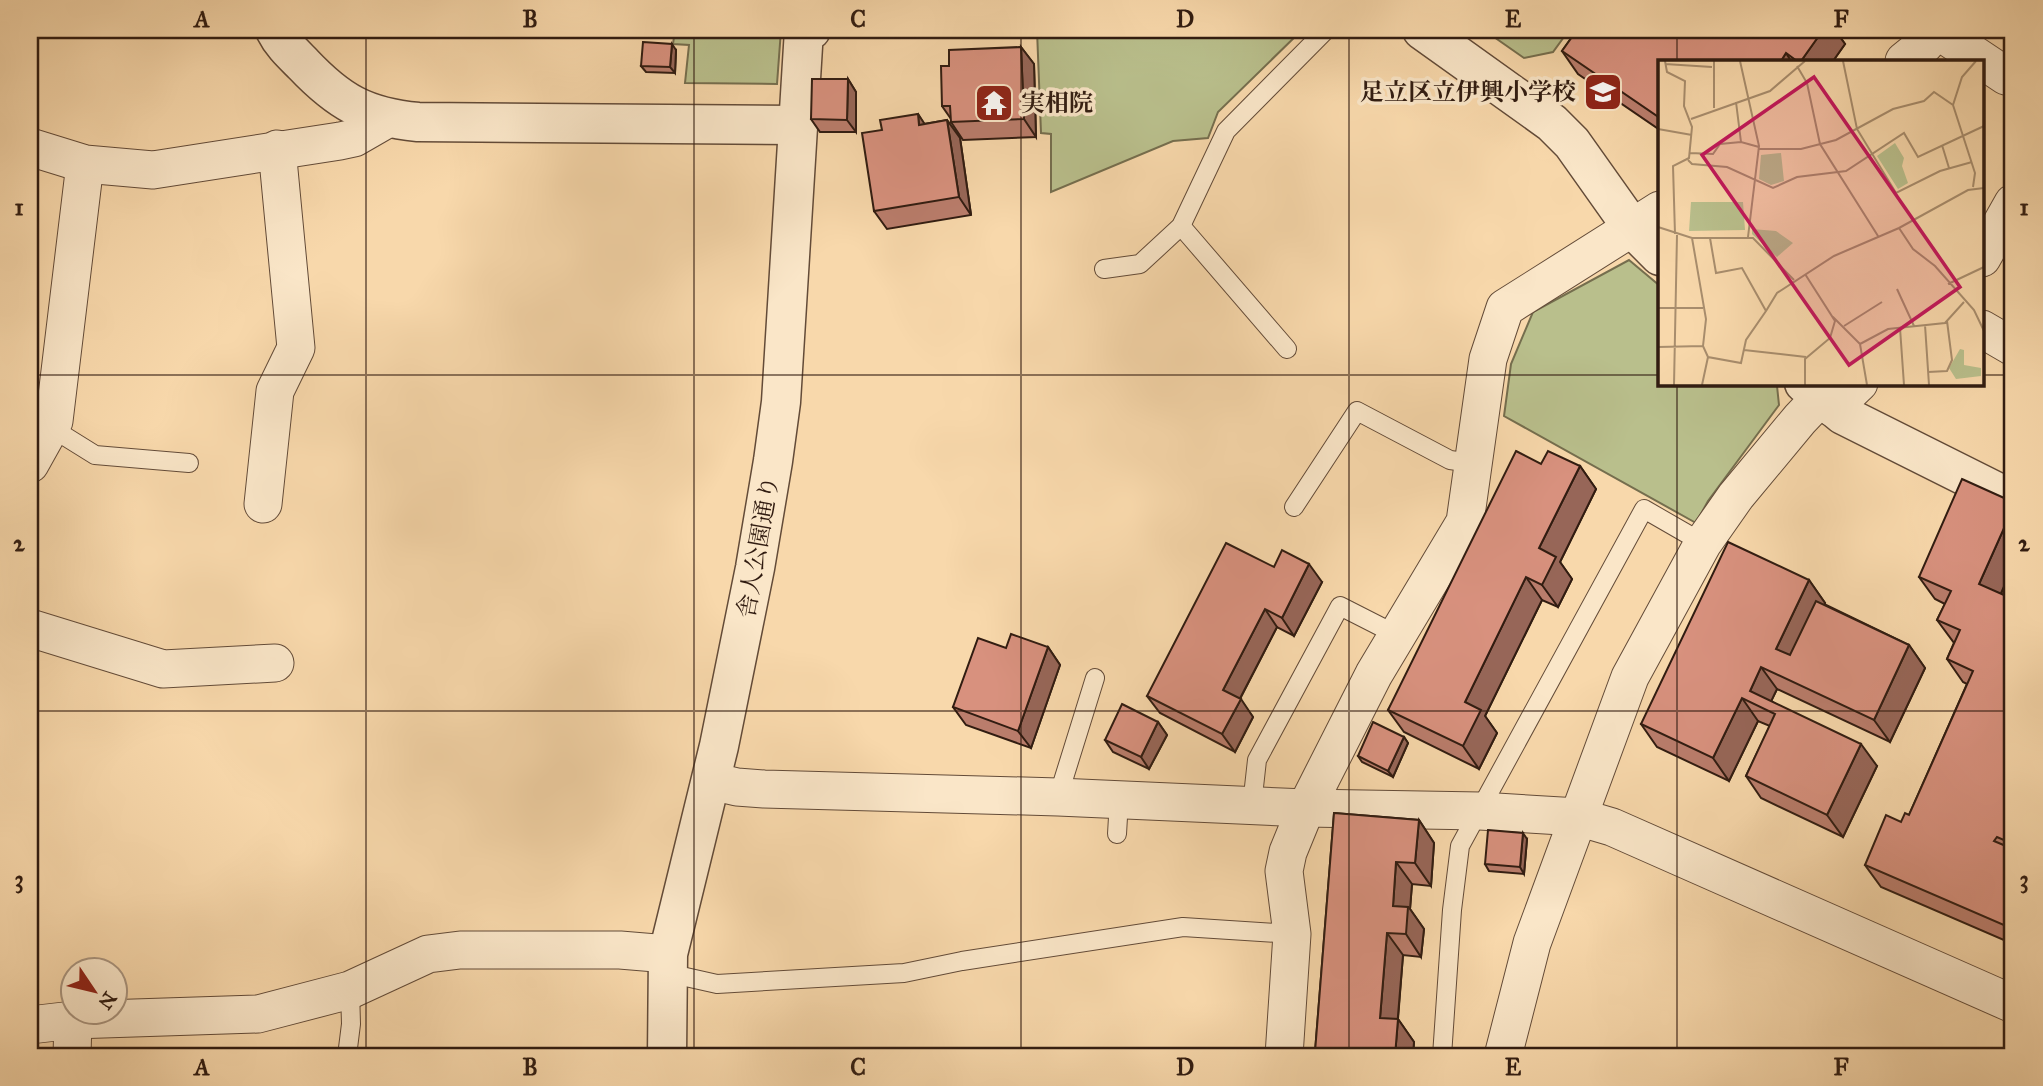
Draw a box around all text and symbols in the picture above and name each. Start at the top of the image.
text: A [192,5,210,33]
text: B [522,5,538,33]
text: C [850,5,866,33]
text: D [1176,5,1194,33]
text: E [1505,5,1522,33]
text: F [1833,5,1849,33]
inset map [1658,60,1983,385]
school or university icon: 足立区立伊興小学校 [1582,71,1624,113]
place label: 足立区立伊興小学校 [1360,77,1576,107]
temple icon: 実相院 [973,82,1015,124]
place label: 実相院 [1021,88,1093,118]
text: 1 [14,193,24,221]
text: 1 [2019,193,2029,221]
street label: 舎人公園通り [731,473,785,621]
text: 2 [13,529,25,557]
text: 2 [2018,529,2030,557]
text: 3 [14,865,24,894]
text: 3 [2019,865,2029,894]
north arrow [60,956,130,1026]
text: N [93,987,122,1014]
text: A [192,1053,210,1081]
text: B [522,1053,538,1081]
text: C [850,1053,866,1081]
text: D [1176,1053,1194,1081]
text: E [1505,1053,1522,1081]
text: F [1833,1053,1849,1081]

